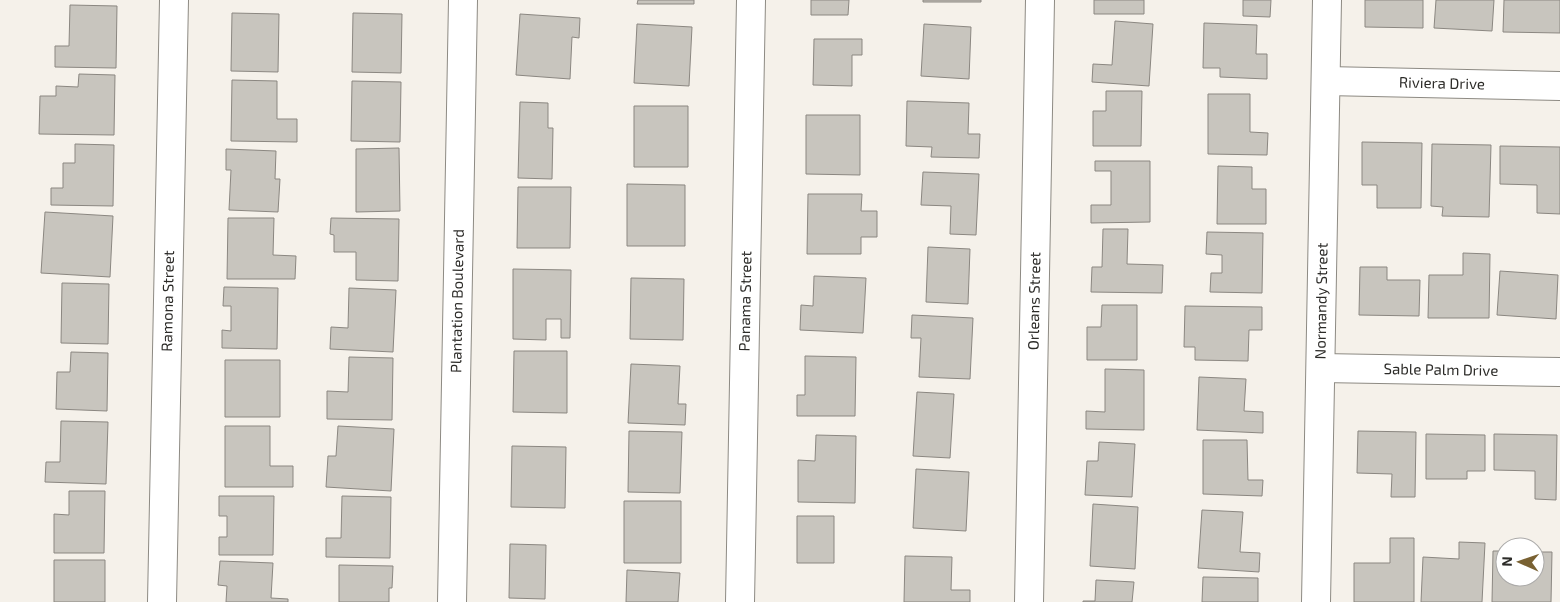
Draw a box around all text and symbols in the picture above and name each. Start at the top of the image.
street label: Riviera Drive [1399,73,1485,92]
street label: Plantation Boulevard [446,229,467,373]
street label: Normandy Street [1310,242,1331,359]
street label: Ramona Street [157,250,177,352]
street label: Panama Street [735,250,754,351]
street label: Orleans Street [1024,251,1043,350]
street label: Sable Palm Drive [1383,359,1499,379]
north arrow [1495,537,1545,587]
text: N [1498,556,1515,567]

